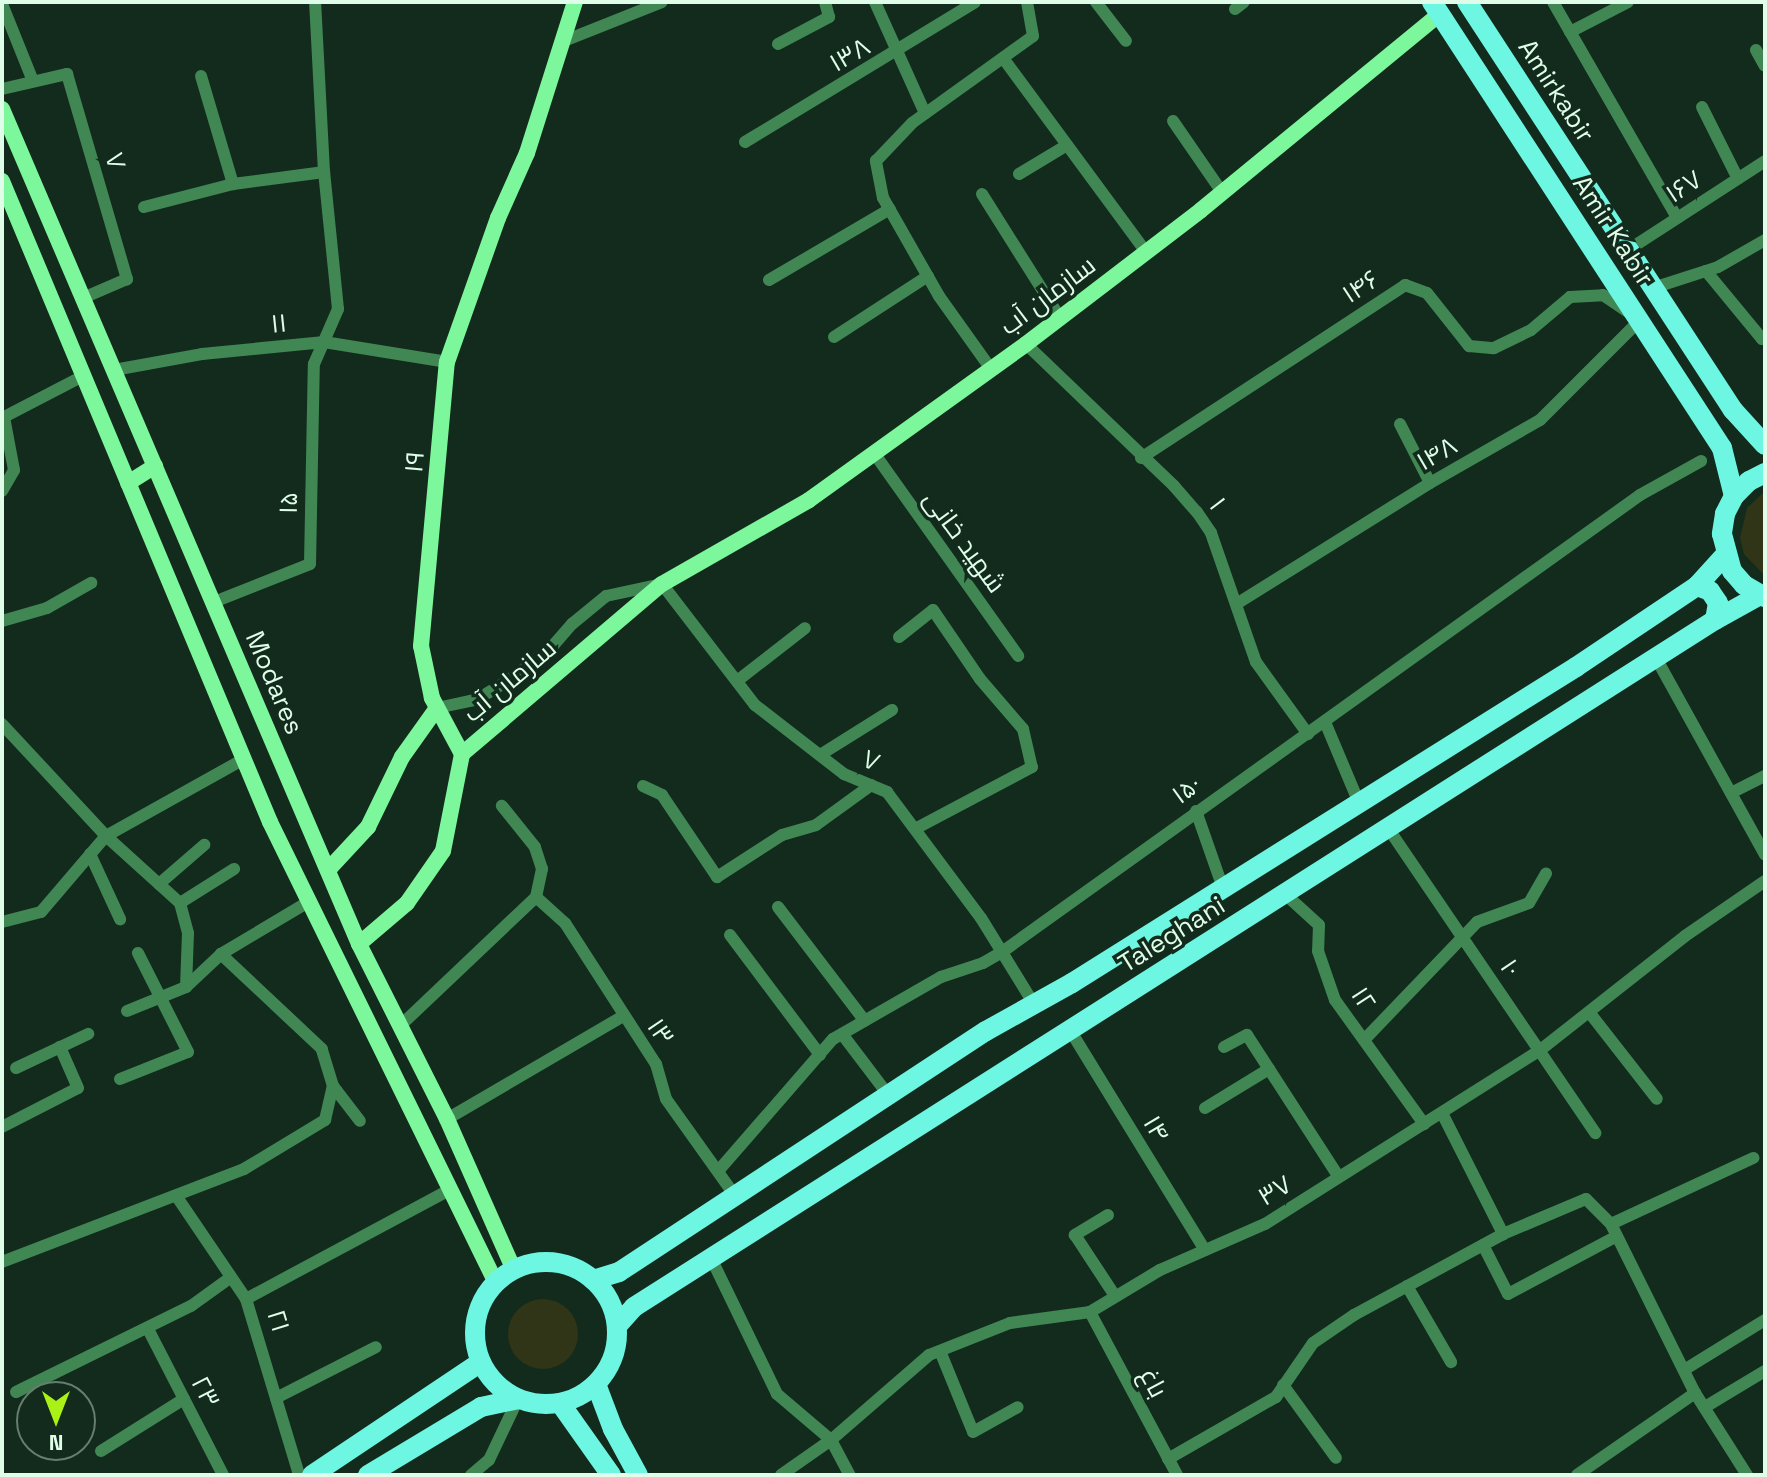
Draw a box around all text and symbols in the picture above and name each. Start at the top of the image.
street label: ۱۳۸ [824,31,876,79]
street label: Amirkabir [1511,34,1601,148]
street label: ۷ [98,149,132,173]
street label: ۱۶۷ [1660,164,1708,210]
street label: Amir Kabir [1566,170,1660,292]
street label: سازمان آب [994,250,1102,342]
street label: ۱۴۶ [1337,264,1385,310]
street label: ۱۱ [269,308,289,340]
street label: ۱۴۸ [1411,430,1463,478]
street label: ۱۹ [399,450,431,474]
street label: شهید خانی [916,485,1012,599]
street label: ۱ [1202,491,1232,517]
street label: ۱۵ [273,492,305,514]
street label: Modares [238,627,310,739]
street label: سازمان آب [457,633,563,729]
street label: ۷ [857,743,885,779]
street label: ۱۵۰ [1166,769,1208,811]
street label: Taleghani [1113,890,1231,980]
street label: ۱۰ [1493,953,1527,983]
street label: ۱۲ [1344,981,1382,1017]
street label: ۱۳ [640,1013,680,1051]
street label: ۱۴ [1136,1110,1176,1148]
street label: ۳۷ [1252,1169,1298,1213]
street label: ۲۱ [260,1306,296,1336]
street label: باغ [1132,1363,1174,1403]
street label: ۲۳ [184,1371,226,1413]
north arrow [16,1381,96,1461]
text: N [49,1429,63,1457]

